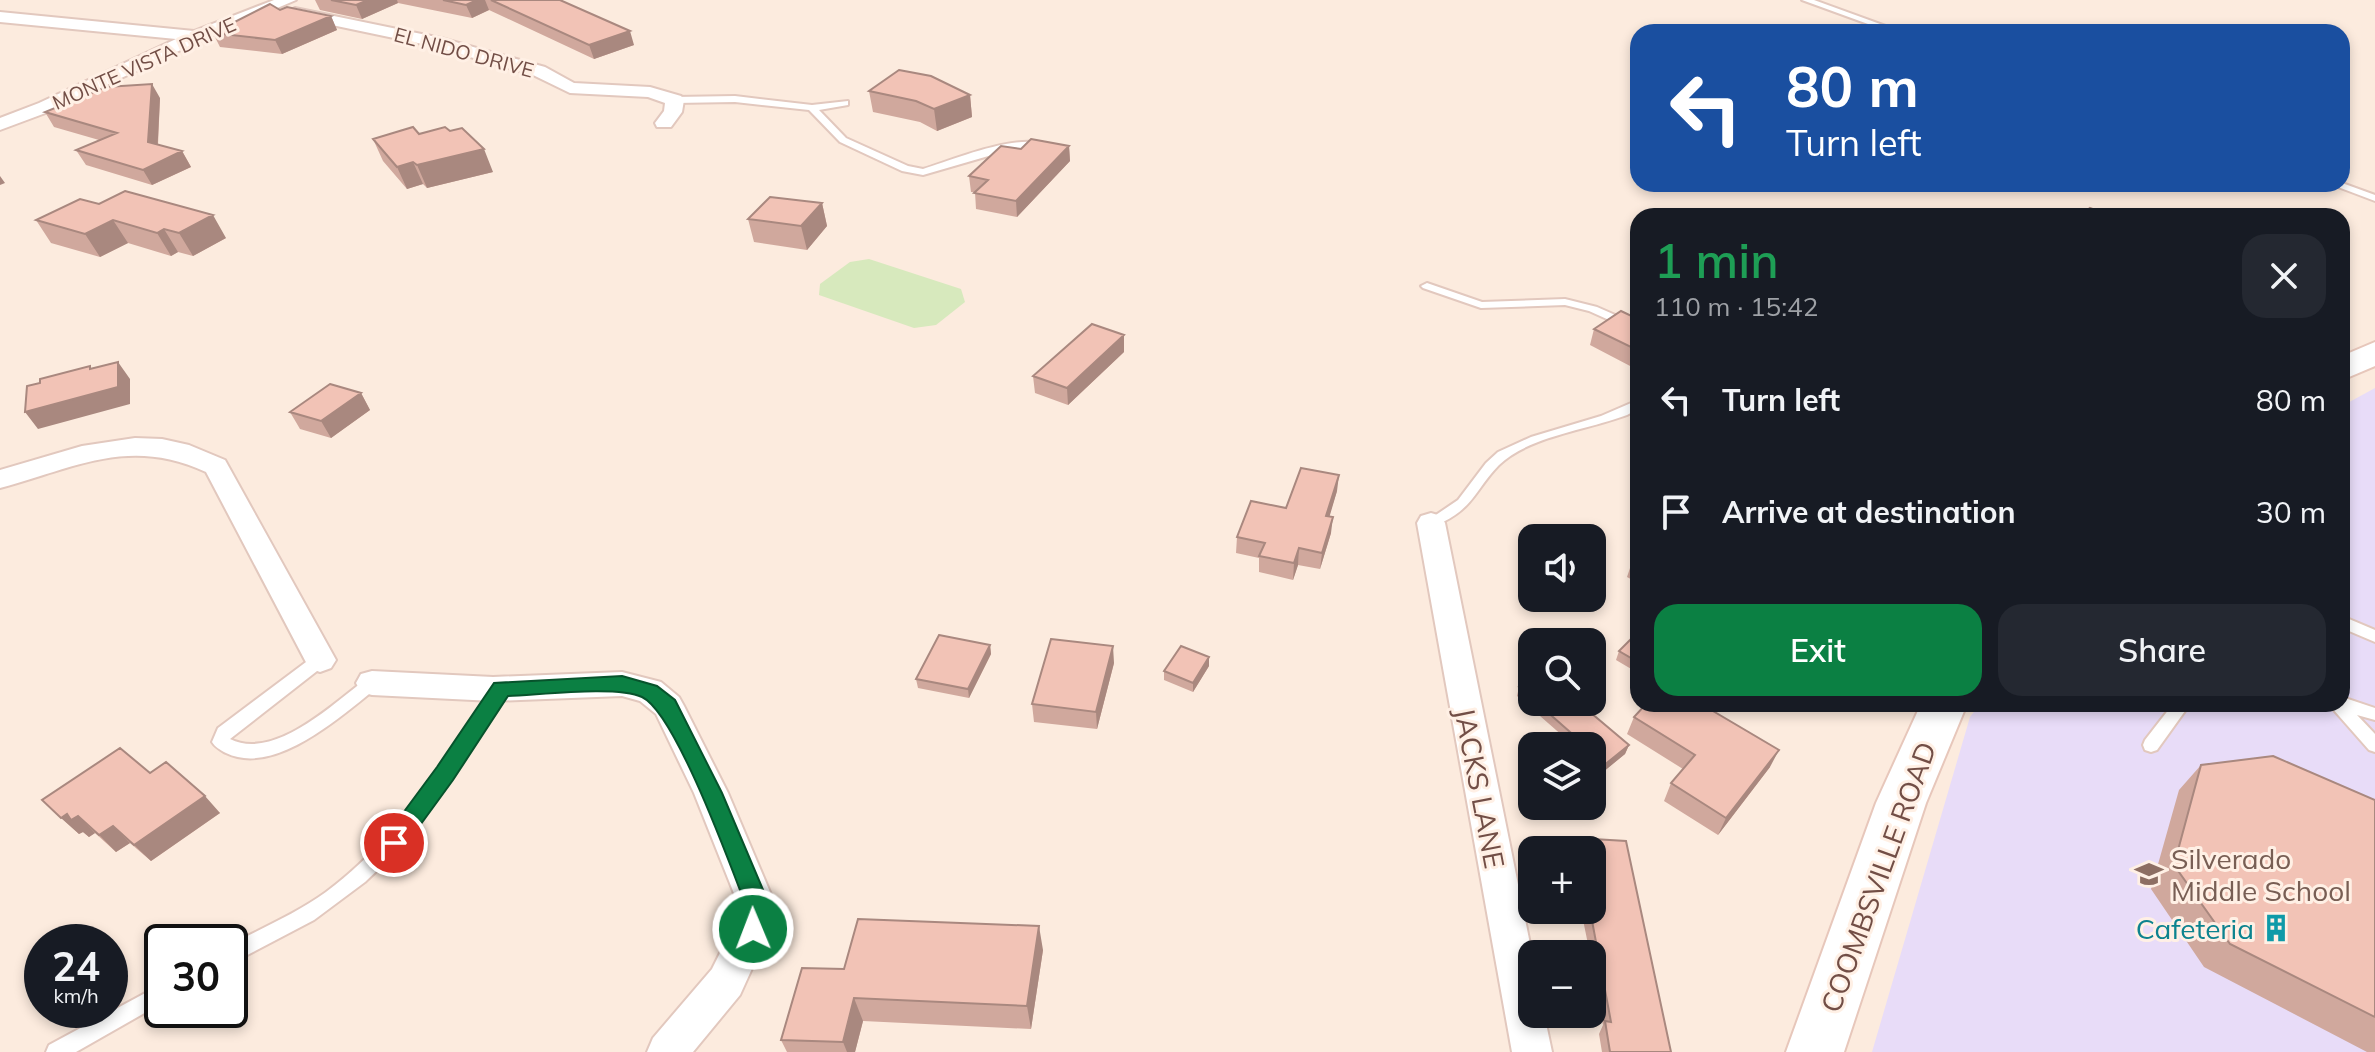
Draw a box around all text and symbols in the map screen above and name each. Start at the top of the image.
street label: MONTE VISTA DRIVE [48,11,240,115]
street label: EL NIDO DRIVE [392,21,536,83]
text: 80 m [1786,51,1919,121]
icon: left [1654,56,1758,160]
text: Turn left [1786,120,1922,165]
text: 1 min [1654,230,1779,290]
button: close [2242,234,2326,318]
text: 110 m · 15:42 [1654,290,1818,323]
icon: left [1654,378,1698,422]
text: Turn left [1722,381,1840,419]
text: 80 m [2256,381,2326,419]
icon: arrive [1654,490,1698,534]
text: Arrive at destination [1722,493,2016,531]
text: 30 m [2256,493,2326,531]
map controls [1518,524,1606,1028]
button: sound [1518,524,1606,612]
button: Exit [1654,604,1982,696]
button: Share [1998,604,2326,696]
button: search [1518,628,1606,716]
street label: JACKS LANE [1447,705,1513,871]
button: layers [1518,732,1606,820]
street label: COOMBSVILLE ROAD [1813,737,1943,1017]
pin [360,809,428,877]
icon: arrive [372,821,416,865]
button: + [1518,836,1606,924]
place label: Silverado Middle School [2171,841,2351,908]
school or university icon: Silverado Middle School [2134,859,2164,889]
position arrow [711,887,795,971]
place label: Cafeteria [2136,911,2254,946]
building icon: Cafeteria [2261,913,2291,943]
speed limit sign: 30 [144,924,248,1028]
button: − [1518,940,1606,1028]
text: 24 [52,941,100,991]
text: km/h [53,983,99,1008]

